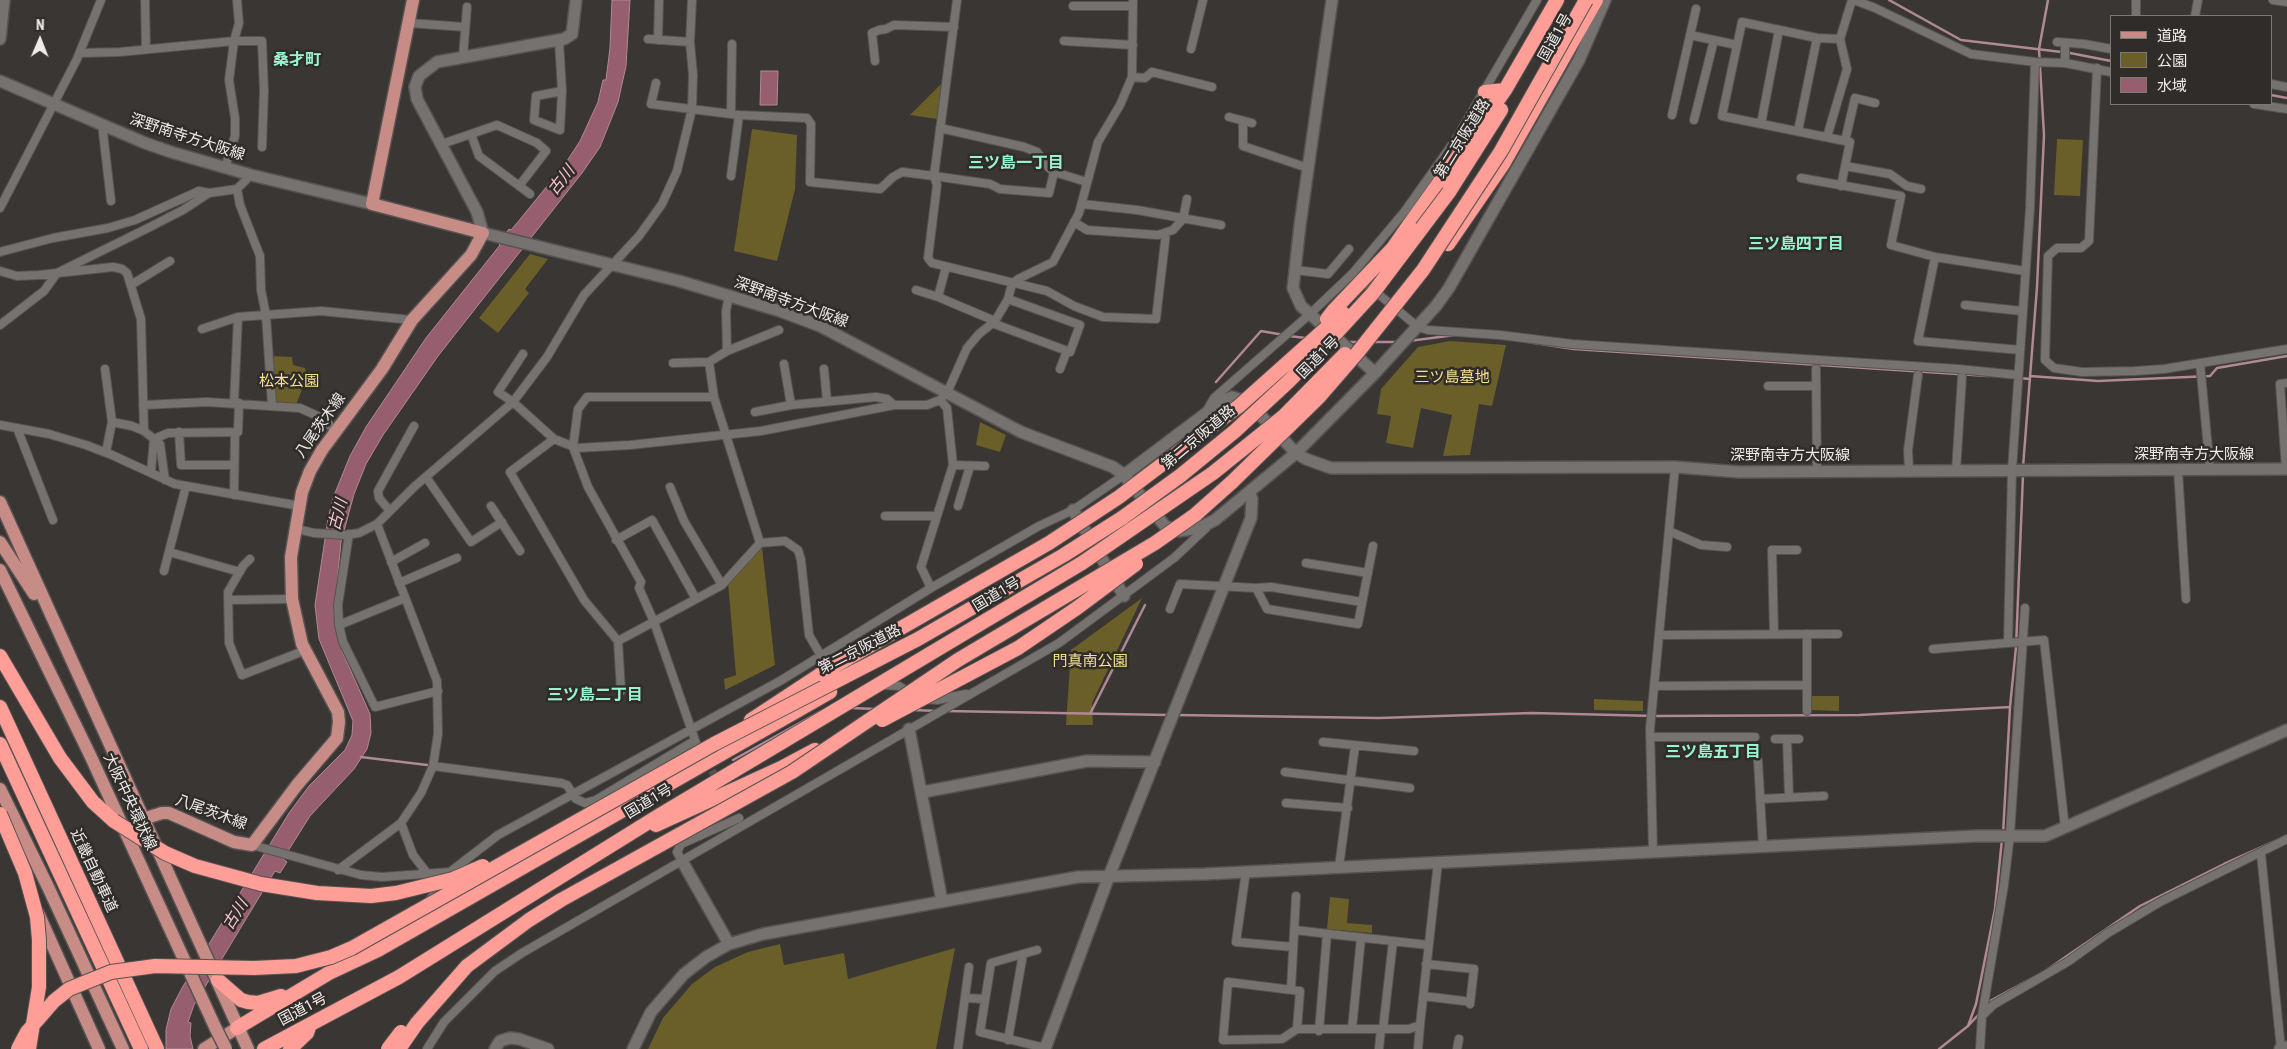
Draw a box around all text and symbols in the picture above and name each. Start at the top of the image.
street label: 国道1号 [1535,11,1577,65]
north arrow [15,15,65,65]
legend [2110,15,2272,105]
text: N [36,17,45,33]
text: 道路 [2157,27,2187,45]
district label: 桑才町 [273,51,321,71]
text: 公園 [2157,52,2187,70]
text: 水域 [2157,77,2187,95]
street label: 第二京阪道路 [1432,96,1494,182]
street label: 深野南寺方大阪線 [127,111,247,165]
district label: 三ツ島一丁目 [968,154,1064,174]
water label: 古川 [545,162,579,200]
district label: 三ツ島四丁目 [1748,235,1844,255]
street label: 深野南寺方大阪線 [732,274,850,332]
street label: 国道1号 [1294,333,1344,383]
park label: 三ツ島墓地 [1415,369,1489,387]
park label: 松本公園 [259,373,319,391]
street label: 八尾茨木線 [292,390,350,462]
street label: 第二京阪道路 [1159,402,1239,474]
street label: 深野南寺方大阪線 [2134,446,2254,464]
street label: 深野南寺方大阪線 [1730,447,1850,465]
water label: 古川 [326,497,352,533]
street label: 国道1号 [970,574,1024,616]
street label: 第二京阪道路 [816,622,904,678]
park label: 門真南公園 [1053,653,1127,671]
district label: 三ツ島二丁目 [547,686,643,706]
district label: 三ツ島五丁目 [1665,743,1761,763]
street label: 大阪中央環状線 [99,751,159,853]
street label: 国道1号 [622,781,676,823]
street label: 八尾茨木線 [173,792,249,834]
street label: 近畿自動車道 [66,826,120,916]
water label: 古川 [219,896,253,934]
street label: 国道1号 [276,990,330,1030]

